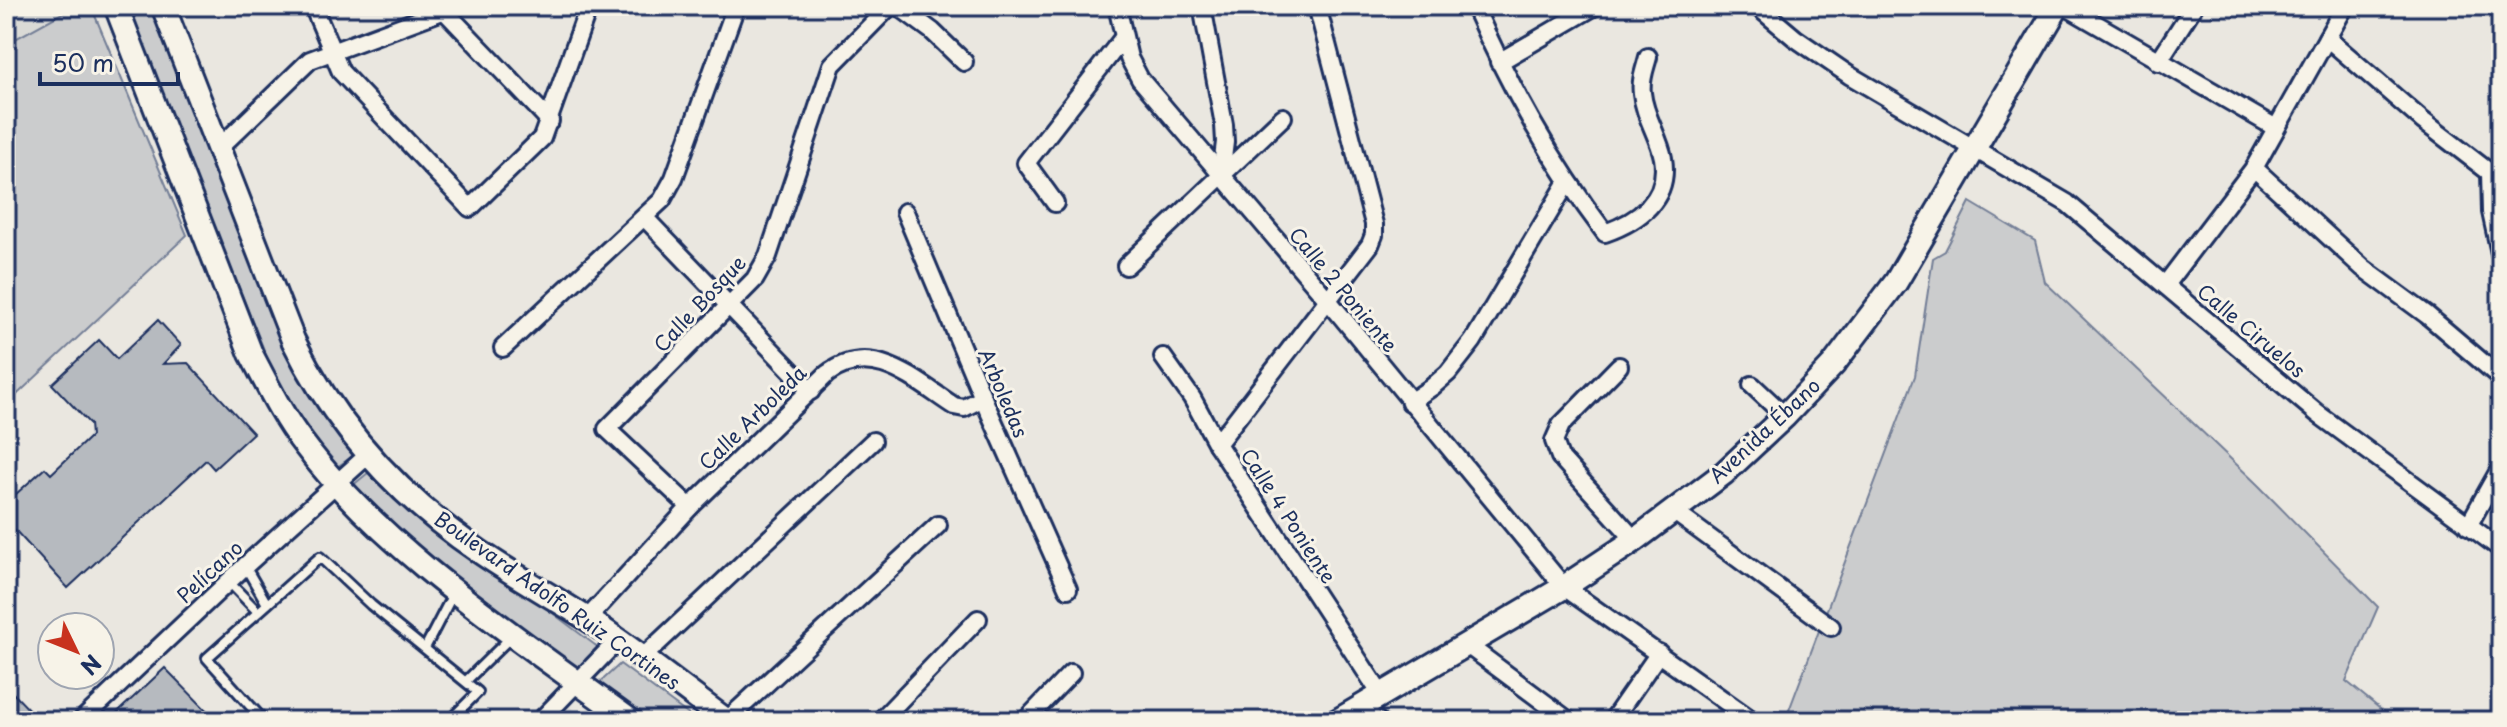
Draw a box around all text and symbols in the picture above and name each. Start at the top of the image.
scale bar [40,36,178,86]
text: 50 m [52,44,114,80]
street label: Calle 2 Poniente [1282,220,1405,359]
street label: Calle Bosque [646,248,752,359]
street label: Calle Ciruelos [2191,276,2312,384]
street label: Arboledas [972,343,1036,442]
street label: Calle Arboleda [692,357,814,477]
street label: Avenida Ébano [1702,371,1827,490]
street label: Calle 4 Poniente [1234,442,1344,589]
street label: Boulevard Adolfo Ruiz Cortines [428,504,687,697]
street label: Pelícano [170,533,249,610]
north arrow [36,611,116,691]
text: N [74,648,110,683]

